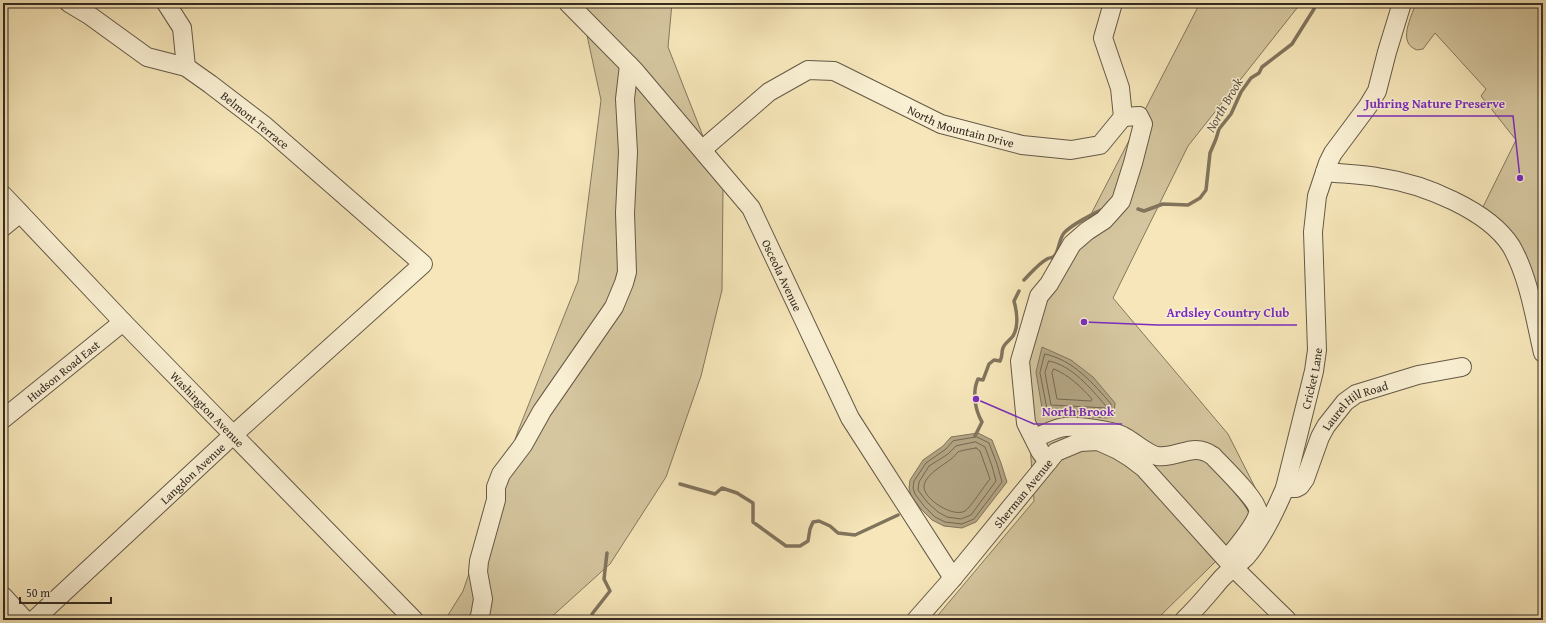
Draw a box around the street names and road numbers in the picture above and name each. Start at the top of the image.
street label: Belmont Terrace [217,87,293,153]
street label: North Mountain Drive [905,100,1016,151]
street label: Osceola Avenue [758,236,807,314]
street label: Hudson Road East [23,335,104,405]
street label: Cricket Lane [1296,346,1326,411]
street label: Washington Avenue [167,367,249,451]
street label: Laurel Hill Road [1317,376,1390,433]
street label: Langdon Avenue [156,438,229,507]
street label: Sherman Avenue [989,454,1056,531]

